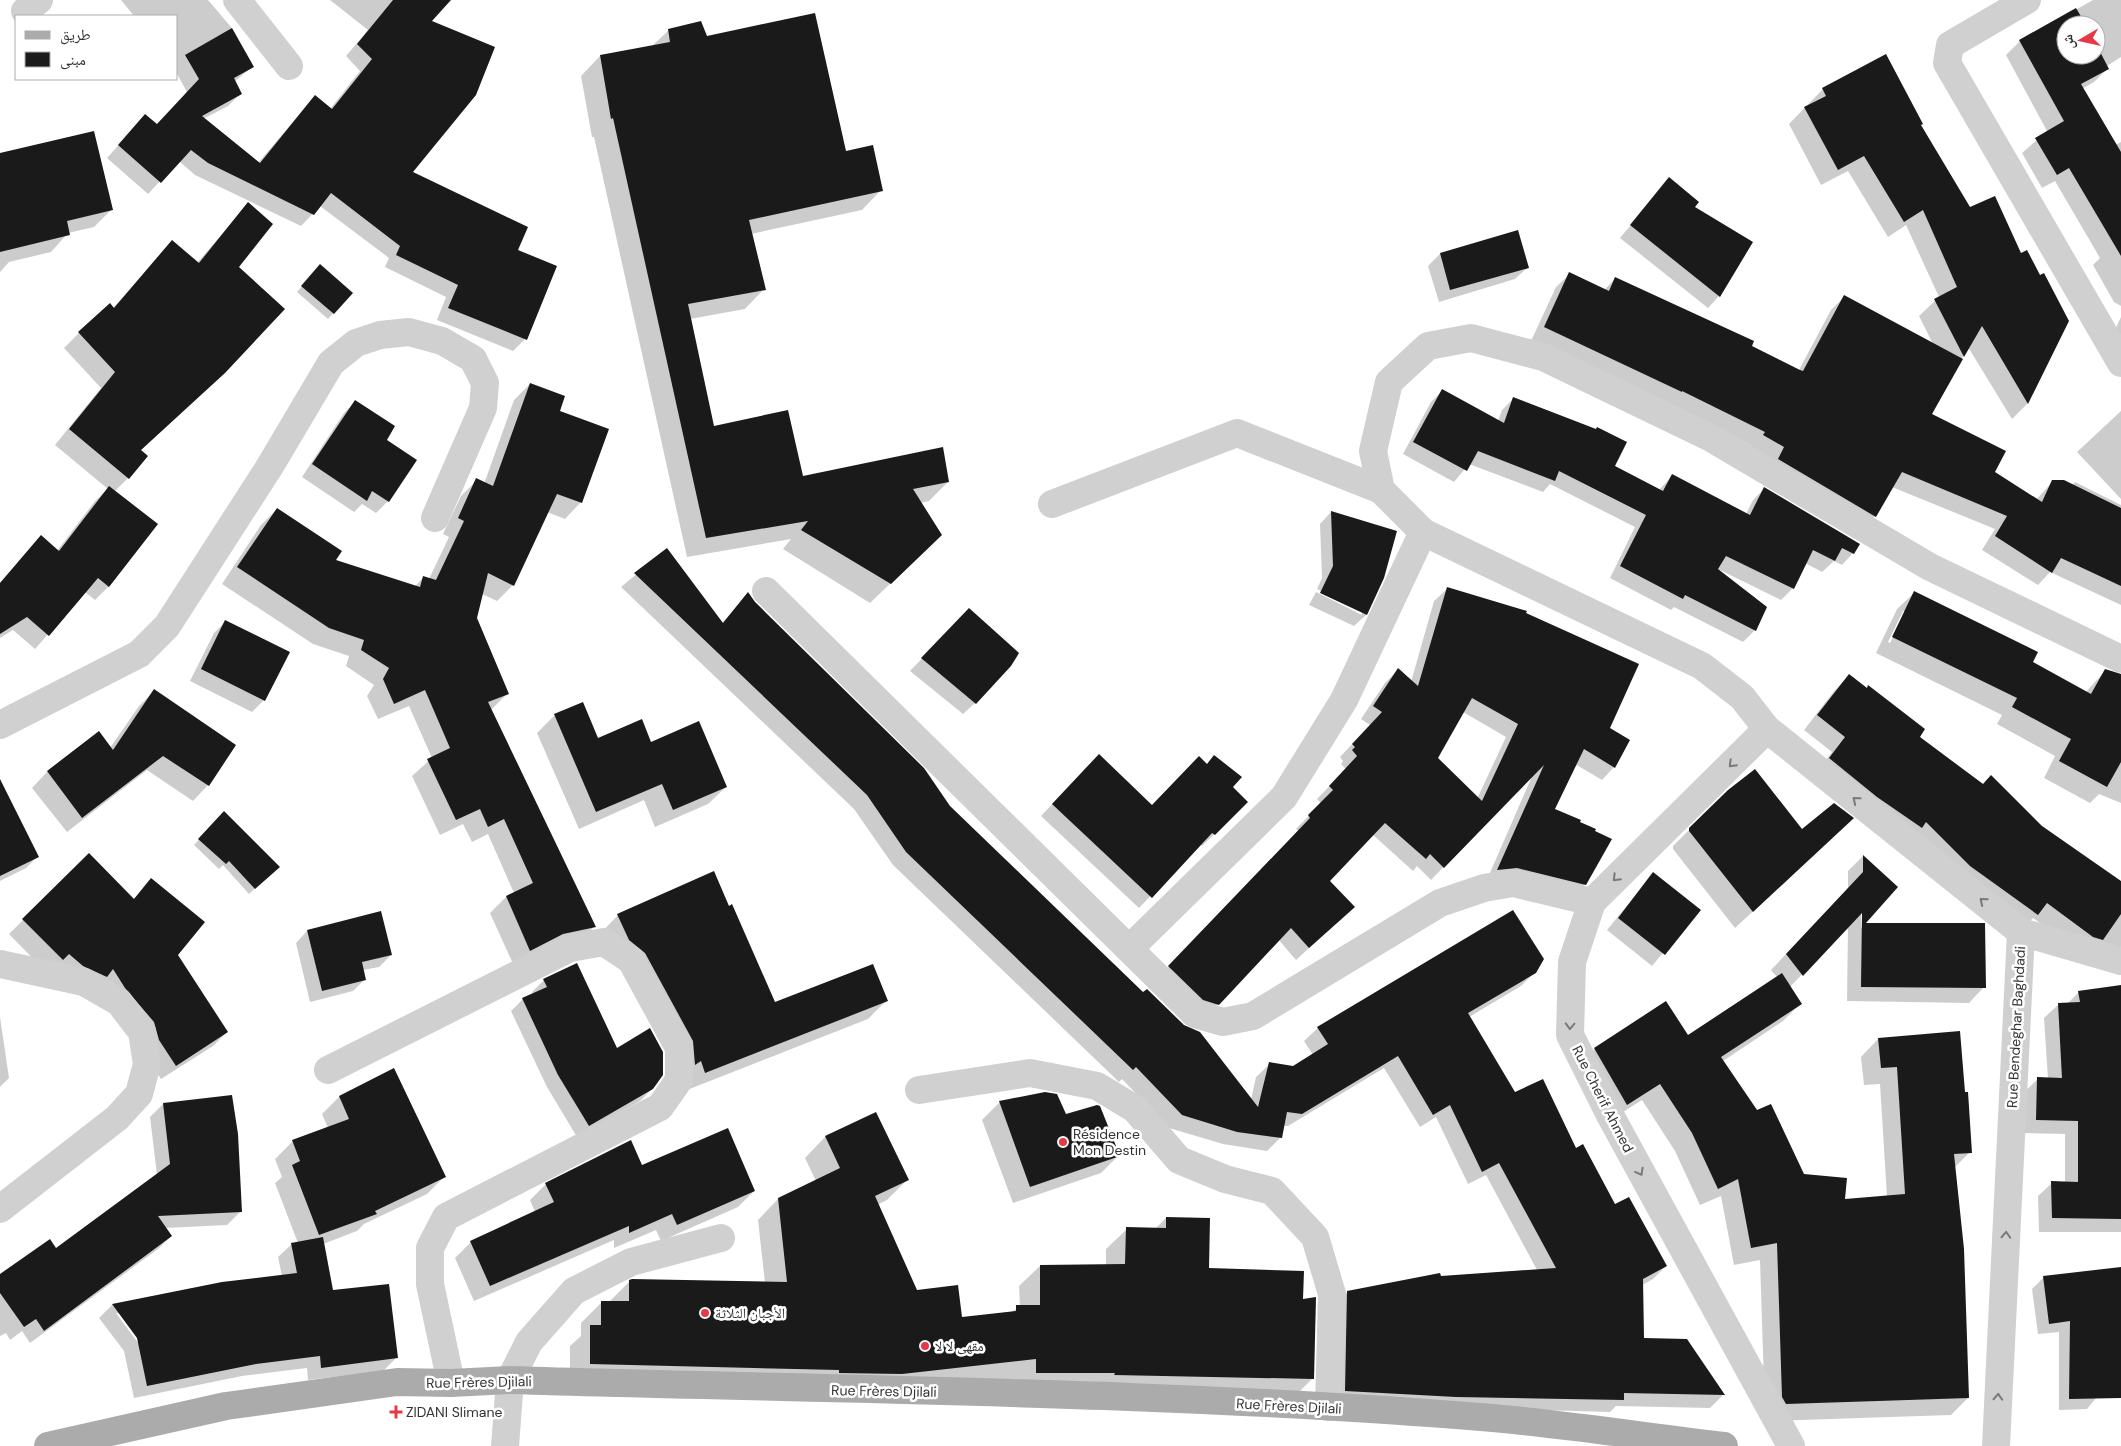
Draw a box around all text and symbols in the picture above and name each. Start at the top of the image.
legend [15,15,178,80]
north arrow [2056,15,2106,65]
text: طريق [60,25,91,45]
text: ش [2058,33,2078,51]
text: مبنى [60,50,86,70]
one-way arrow [1729,758,1738,767]
one-way arrow [1852,797,1861,806]
one-way arrow [1613,872,1622,881]
one-way arrow [1980,899,1989,907]
street label: Rue Bendeghar Baghdadi [2003,946,2029,1108]
one-way arrow [1565,1023,1575,1031]
street label: Rue Cherif Ahmed [1568,1043,1638,1155]
place label: Résidence Mon Destin [1073,1125,1146,1159]
marker: Résidence Mon Destin [1057,1136,1069,1148]
one-way arrow [1634,1166,1644,1175]
one-way arrow [2001,1231,2012,1239]
place label: الأجبان الثلاثة [715,1304,785,1322]
marker: الأجبان الثلاثة [699,1307,711,1319]
place label: مقهى لا لا [935,1337,984,1355]
marker: مقهى لا لا [919,1340,931,1352]
street label: Rue Frères Djilali [426,1372,532,1392]
street label: Rue Frères Djilali [831,1381,937,1401]
one-way arrow [1993,1393,2004,1401]
street label: Rue Frères Djilali [1236,1394,1342,1418]
place label: ZIDANI Slimane [406,1403,502,1421]
marker: ZIDANI Slimane [390,1406,402,1418]

